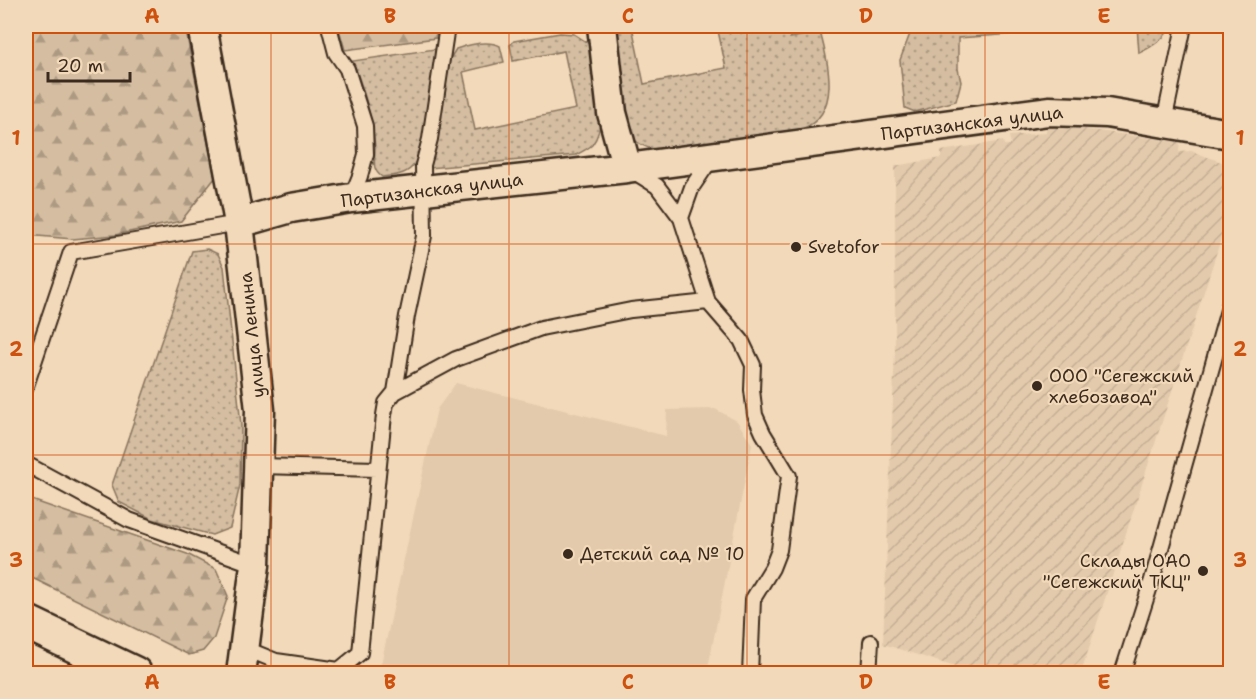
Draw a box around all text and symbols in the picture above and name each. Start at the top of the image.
text: A [144,3,160,29]
text: B [384,3,396,29]
text: C [622,3,634,29]
text: D [859,3,873,29]
text: E [1097,3,1111,29]
scale bar [48,45,130,83]
text: 20 m [57,54,103,78]
street label: Партизанская улица [880,100,1064,146]
text: 1 [11,125,21,151]
text: 1 [1235,125,1245,151]
street label: Партизанская улица [340,167,524,213]
place label: Svetofor [808,235,880,259]
marker: Svetofor [789,240,803,254]
street label: улица Ленина [233,271,271,399]
text: 2 [9,336,23,362]
text: 2 [1233,336,1247,362]
place label: ООО "Сегежский хлебозавод" [1049,364,1194,409]
marker: ООО "Сегежский хлебозавод" [1030,379,1044,393]
place label: Детский сад № 10 [580,542,745,566]
text: 3 [9,547,23,573]
marker: Детский сад № 10 [561,547,575,561]
text: 3 [1233,547,1247,573]
place label: Склады ОАО "Сегежский ТКЦ" [1043,549,1191,594]
marker: Склады ОАО "Сегежский ТКЦ" [1196,564,1210,578]
text: A [144,669,160,695]
text: B [384,669,396,695]
text: C [622,669,634,695]
text: D [859,669,873,695]
text: E [1097,669,1111,695]

